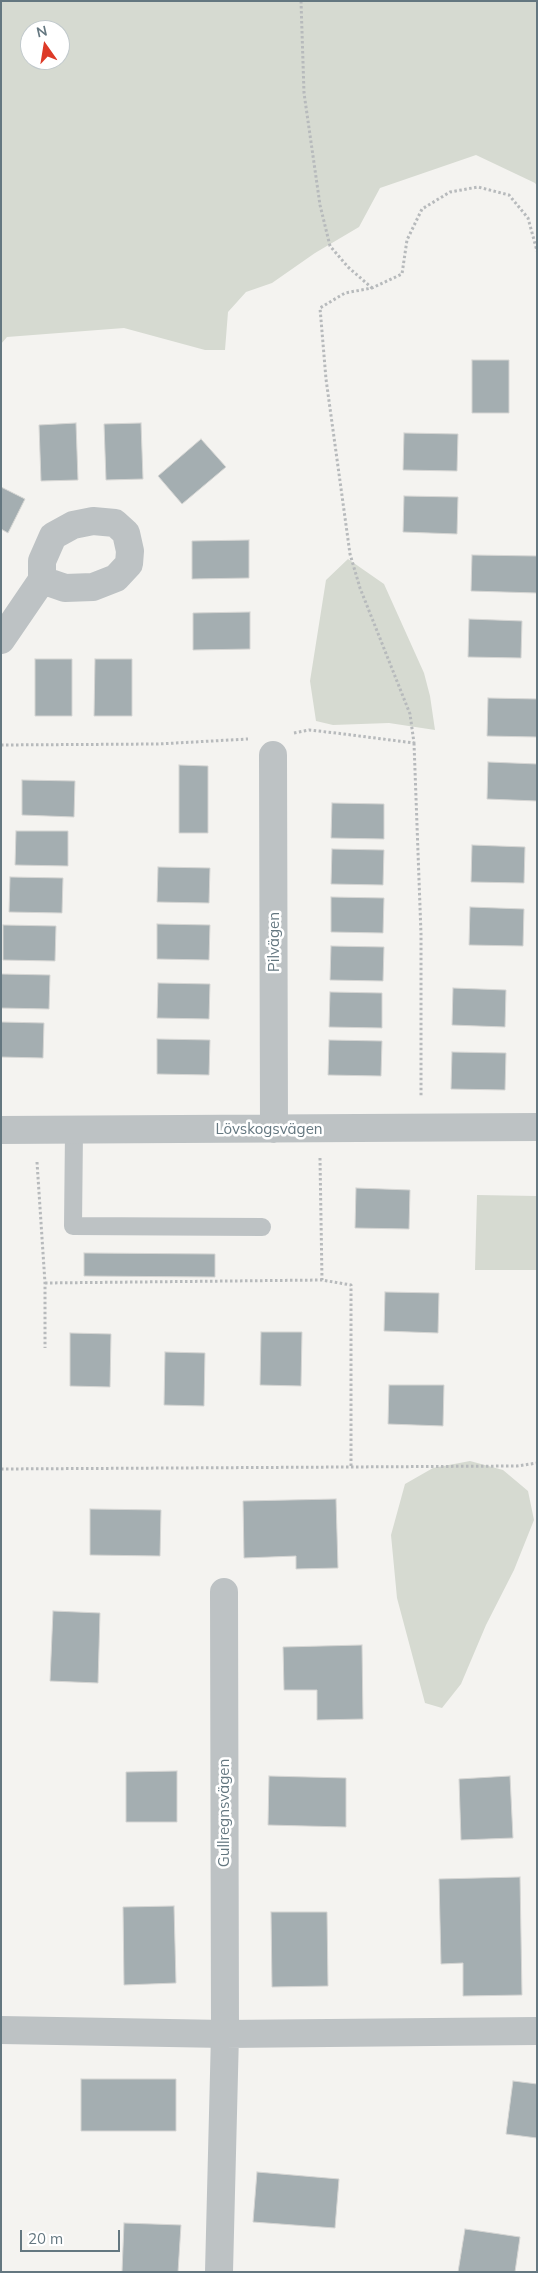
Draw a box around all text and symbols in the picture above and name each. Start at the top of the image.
north arrow [20,20,70,70]
text: N [35,21,49,41]
street label: Pilvägen [265,912,283,972]
street label: Lövskogsvägen [215,1120,323,1138]
street label: Gullregnsvägen [215,1759,233,1867]
scale bar [22,2220,122,2252]
text: 20 m [28,2229,63,2248]

